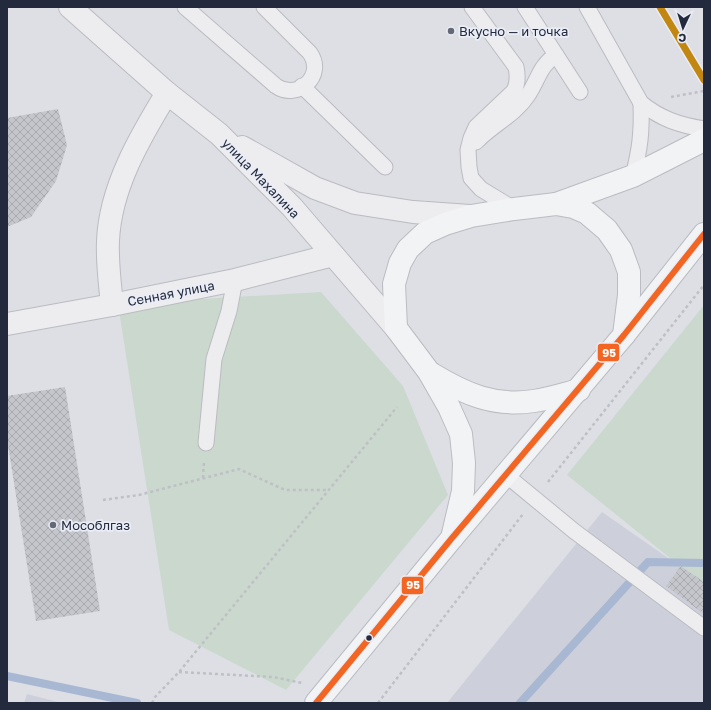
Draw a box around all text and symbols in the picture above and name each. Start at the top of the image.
north arrow [663,8,703,48]
place label: Вкусно — и точка [459,23,568,39]
marker: Вкусно — и точка [446,26,456,36]
text: С [678,32,687,45]
street label: улица Махалина [219,135,303,221]
street label: Сенная улица [126,277,216,309]
line badge: 95 [597,343,620,362]
text: 95 [602,346,616,359]
place label: Мособлгаз [61,517,130,533]
marker: Мособлгаз [48,520,58,530]
line badge: 95 [401,576,424,595]
text: 95 [406,578,420,591]
unlabelled marker [364,633,374,643]

